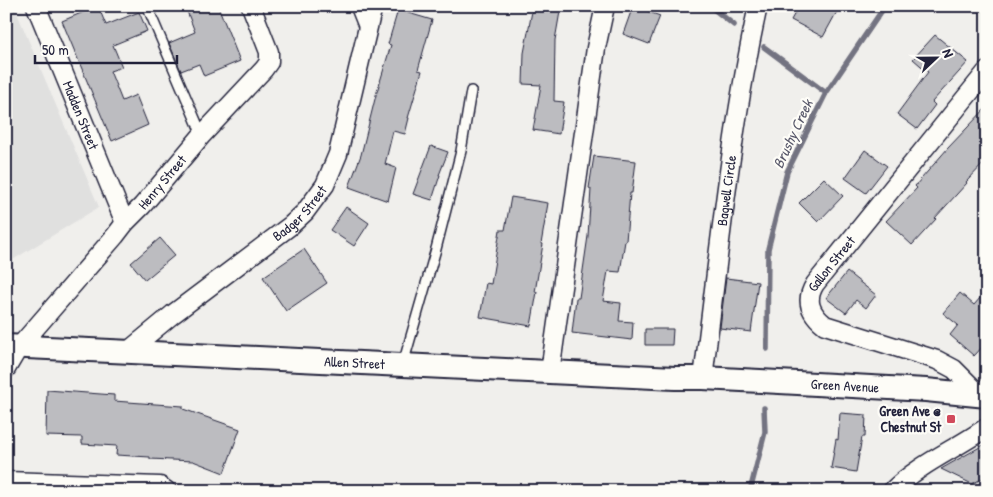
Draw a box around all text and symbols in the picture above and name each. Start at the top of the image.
scale bar [35,32,178,64]
north arrow [910,32,960,82]
text: 50 m [42,39,69,60]
text: N [938,46,959,60]
street label: Madden Street [59,78,104,152]
water label: Brushy Creek [768,94,818,171]
street label: Henry Street [133,150,190,213]
street label: Bagwell Circle [712,153,740,227]
street label: Badger Street [268,181,331,245]
street label: Gallon Street [803,231,859,294]
street label: Allen Street [324,351,386,373]
street label: Green Avenue [810,374,880,396]
place label: Green Ave @ Chestnut St [879,401,942,436]
marker: Green Ave @ Chestnut St [945,413,957,425]

